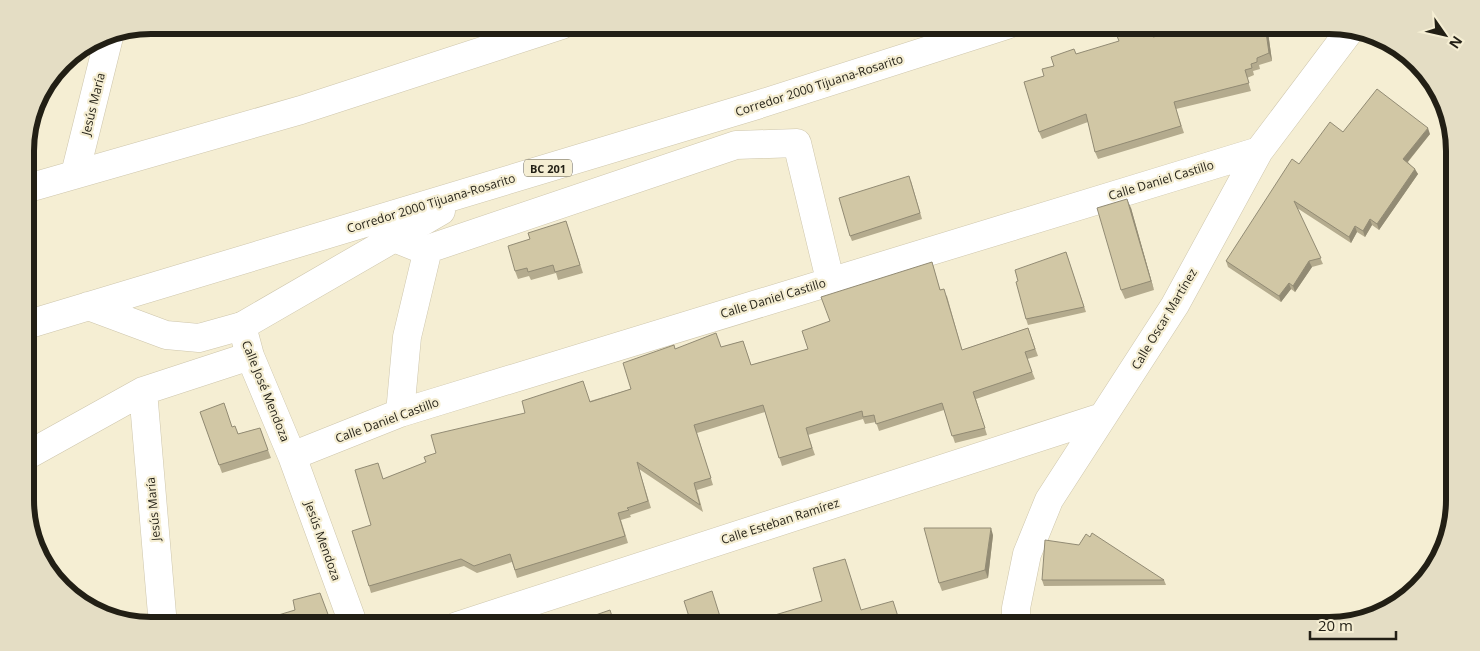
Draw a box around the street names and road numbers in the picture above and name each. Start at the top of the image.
street label: Corredor 2000 Tijuana-Rosarito [733,50,905,120]
street label: Jesús María [77,71,109,138]
street label: Calle Daniel Castillo [1106,156,1216,204]
road number: BC 201 [524,160,572,177]
street label: Corredor 2000 Tijuana-Rosarito [345,169,517,237]
street label: Calle Oscar Martínez [1127,265,1201,373]
street label: Calle Daniel Castillo [718,274,828,322]
street label: Calle José Mendoza [238,338,294,444]
street label: Calle Daniel Castillo [333,393,441,447]
street label: Jesús María [142,476,164,543]
street label: Calle Esteban Ramírez [719,494,842,548]
street label: Jesús Mendoza [300,498,345,583]

